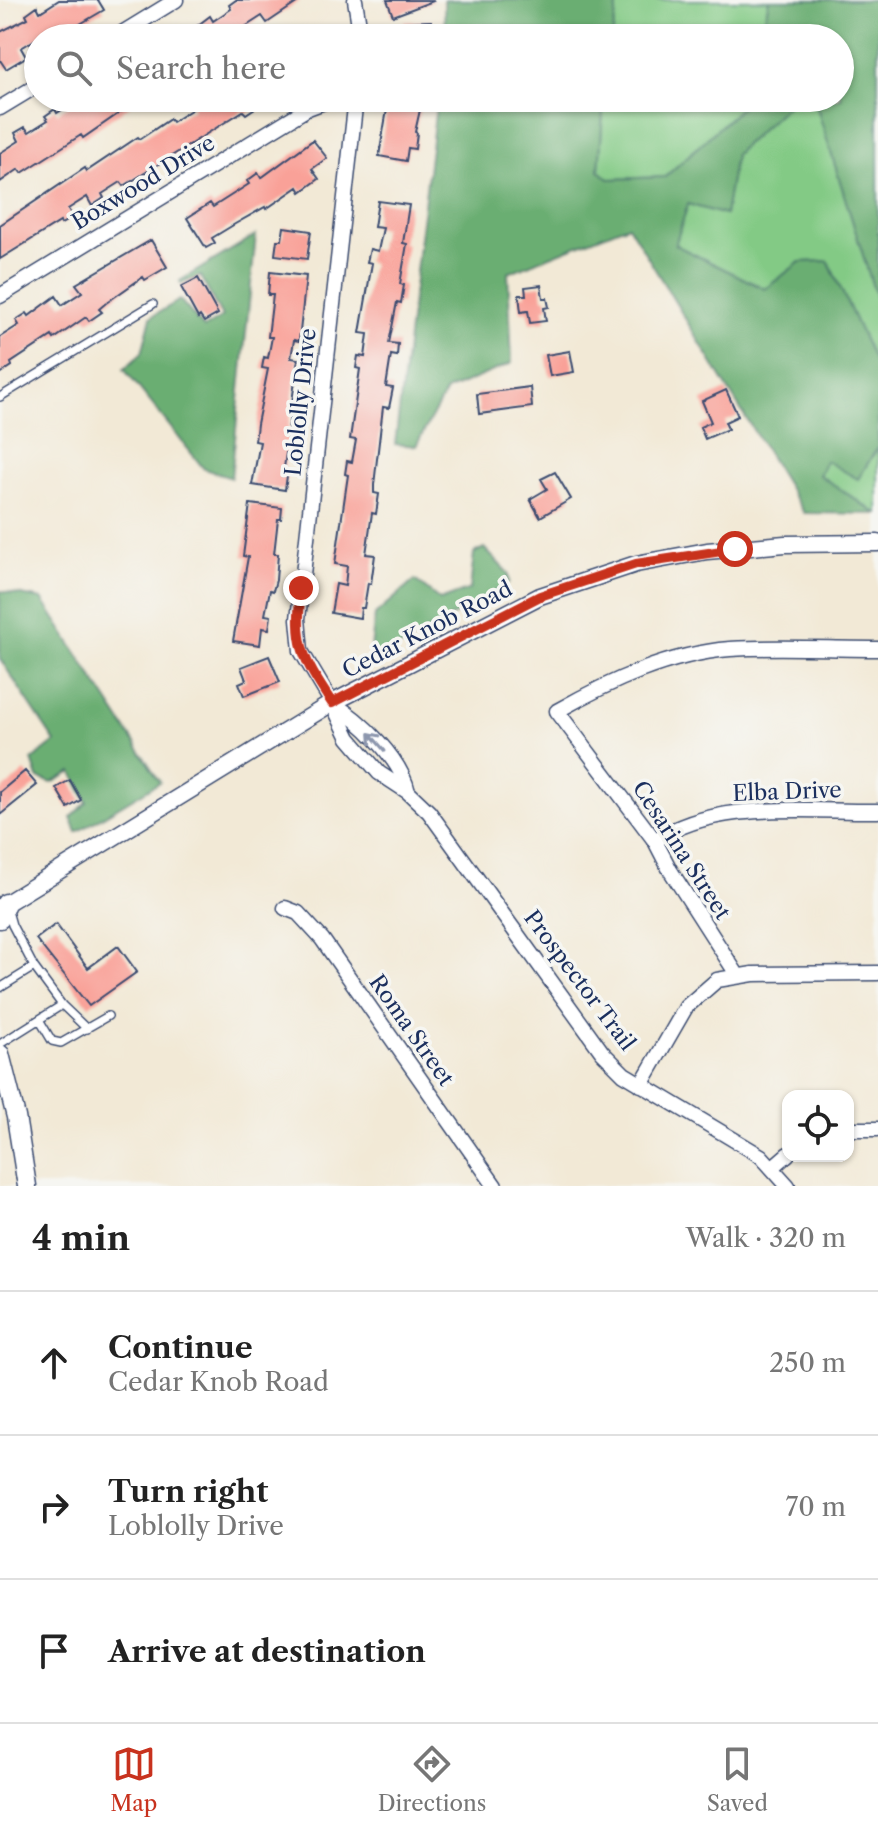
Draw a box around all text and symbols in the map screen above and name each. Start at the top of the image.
search box [24,24,854,112]
icon: search [52,46,96,90]
text: Search here [116,50,286,87]
street label: Boxwood Drive [67,129,220,236]
street label: Loblolly Drive [279,327,322,477]
route start [717,531,753,567]
route end [283,570,319,606]
street label: Cedar Knob Road [338,575,517,684]
one-way arrow [368,732,386,752]
street label: Cesarina Street [627,776,737,925]
street label: Elba Drive [732,776,842,807]
street label: Prospector Trail [518,905,641,1056]
street label: Roma Street [363,970,460,1091]
map controls [782,1090,854,1162]
button: locate [782,1090,854,1162]
text: 4 min [32,1217,130,1259]
text: Walk · 320 m [686,1222,846,1254]
text: Continue [108,1329,253,1366]
icon: ahead [32,1341,76,1385]
text: 250 m [769,1347,846,1379]
text: Cedar Knob Road [108,1366,329,1398]
text: Turn right [108,1473,268,1510]
icon: right [32,1485,76,1529]
text: 70 m [786,1491,846,1523]
text: Loblolly Drive [108,1510,284,1542]
icon: arrive [32,1629,76,1673]
text: Arrive at destination [108,1633,426,1670]
tab: Map [110,1742,157,1817]
tab: Directions [378,1742,486,1817]
tab: Saved [707,1742,768,1817]

